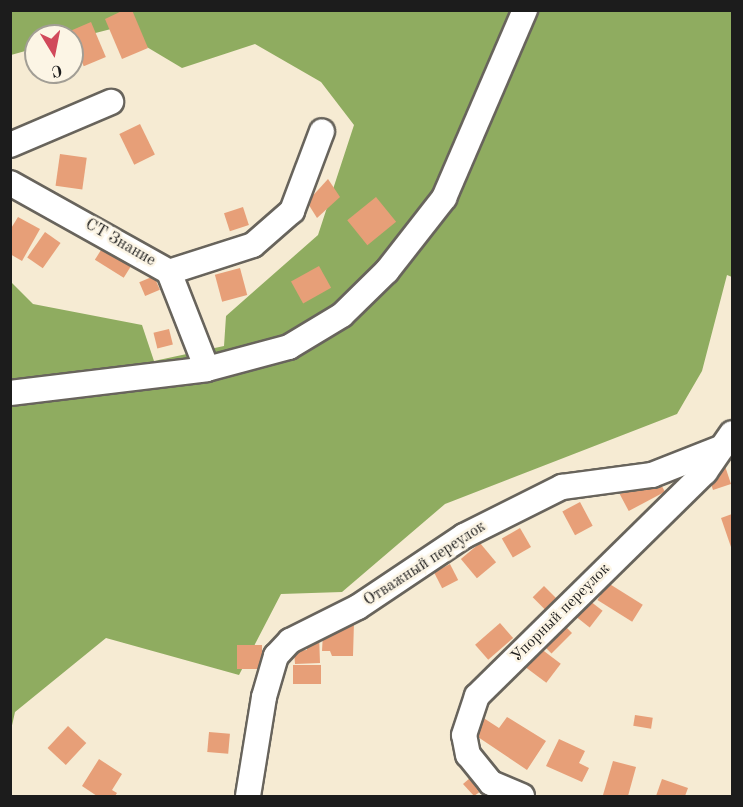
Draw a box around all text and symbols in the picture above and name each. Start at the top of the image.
north arrow [24,24,84,84]
text: С [50,61,63,79]
street label: СТ Знание [81,215,159,271]
street label: Отважный переулок [360,517,490,611]
street label: Упорный переулок [508,560,614,666]

